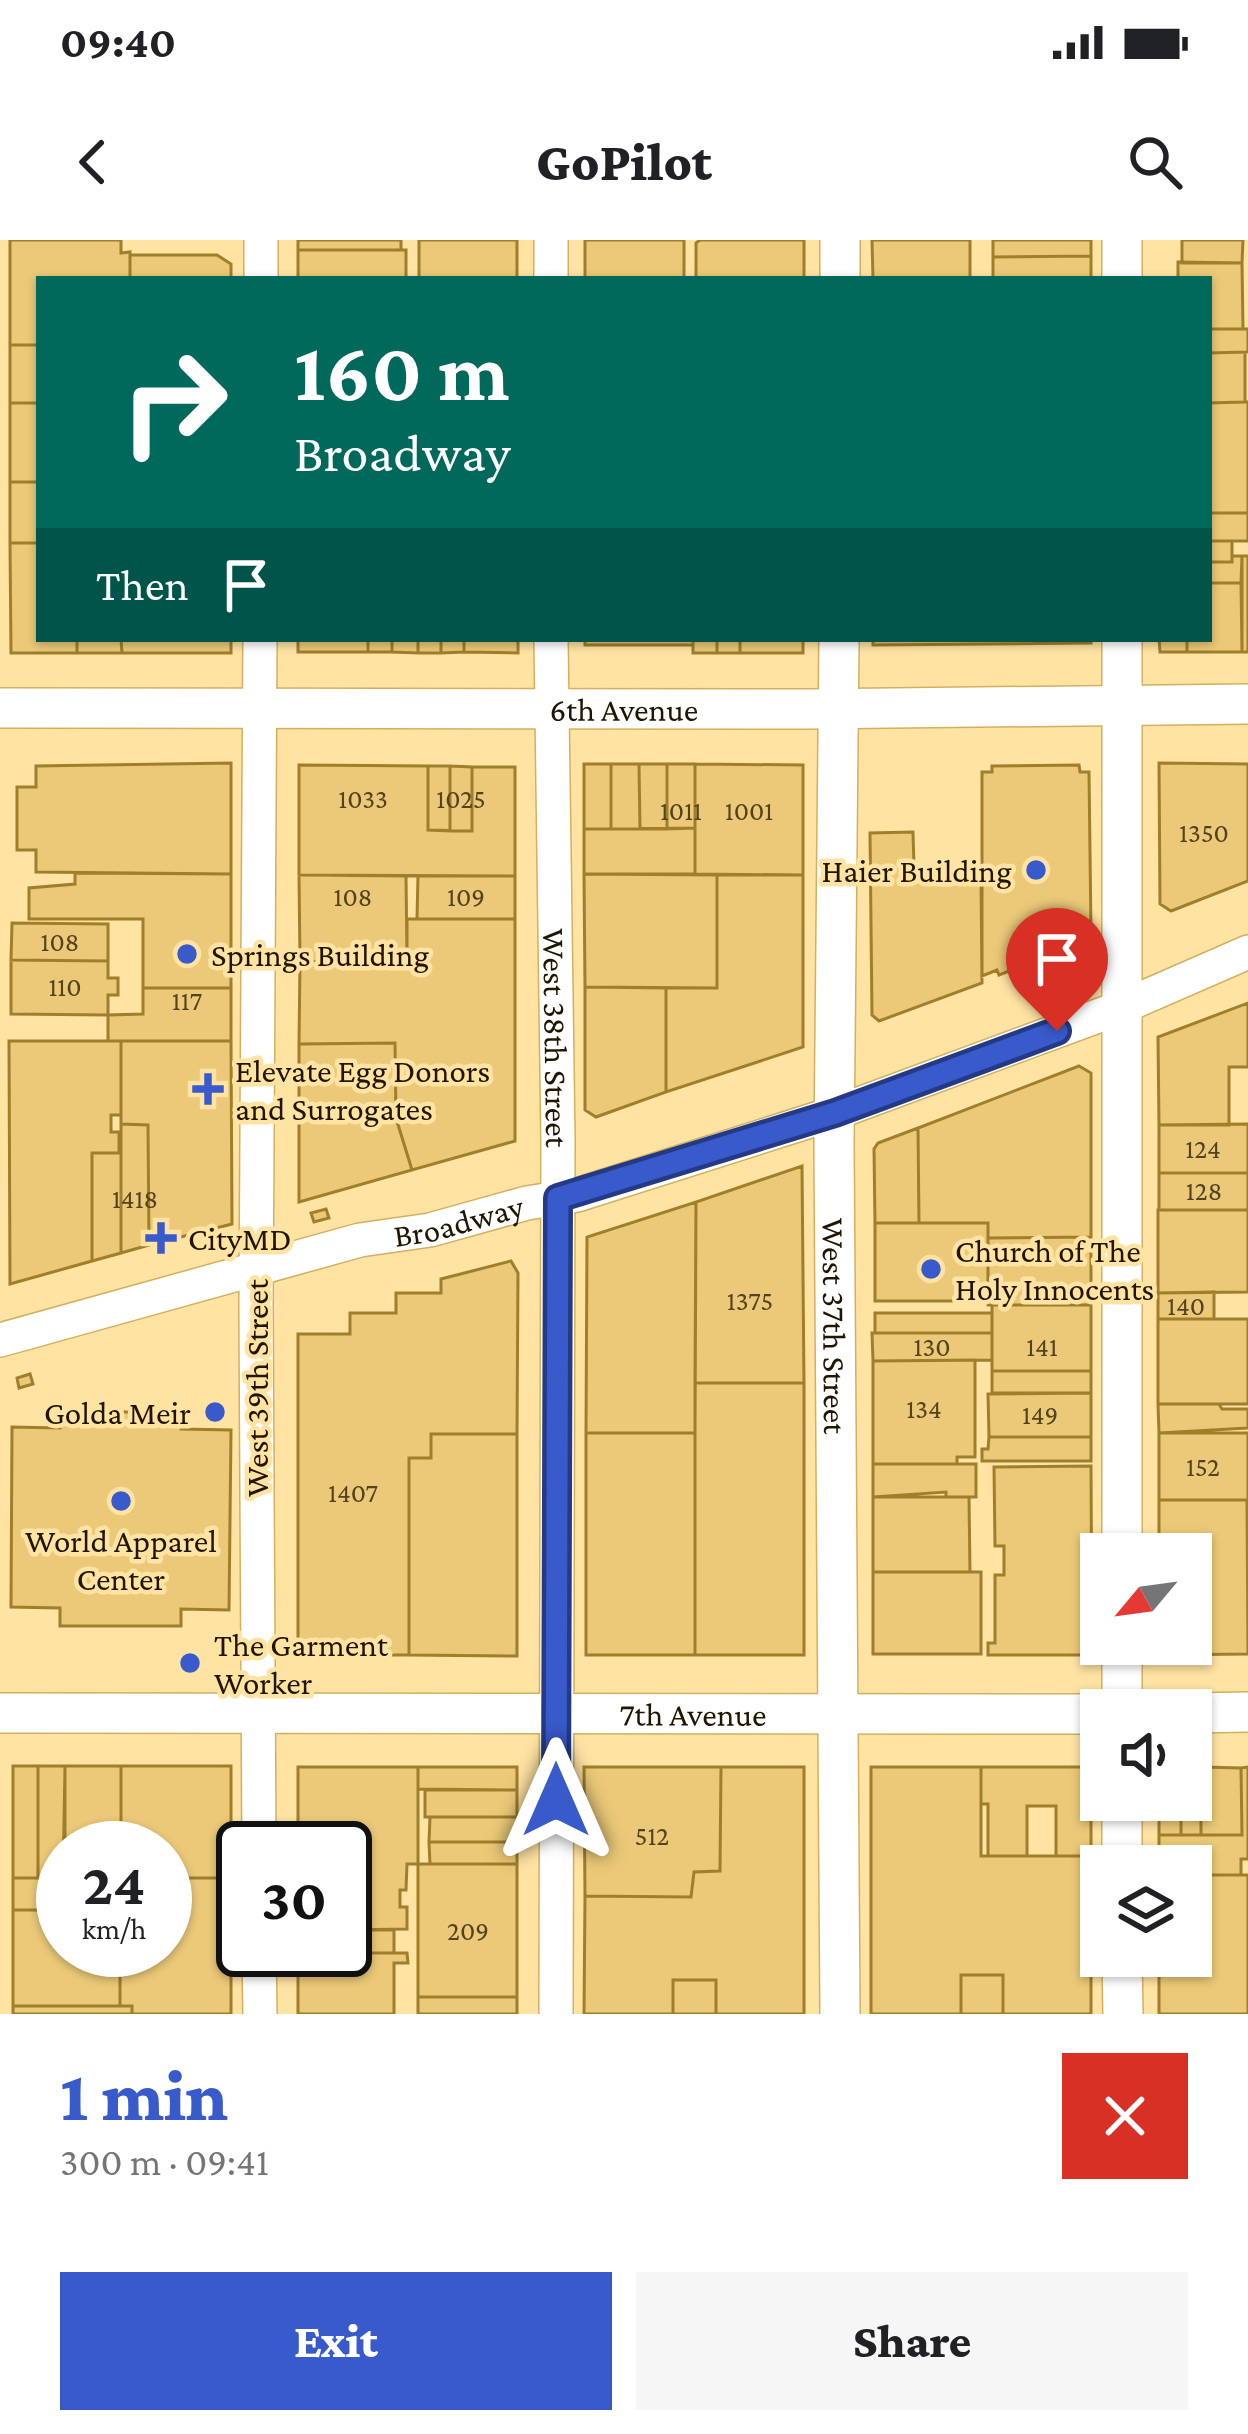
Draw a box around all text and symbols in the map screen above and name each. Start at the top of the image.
text: 09:40 [60,17,176,67]
icon: back [60,129,126,195]
icon: search [1122,129,1188,195]
text: GoPilot [536,132,712,192]
icon: right [96,324,252,480]
text: 160 m [294,325,510,418]
text: Broadway [294,423,511,483]
icon: arrive [213,552,279,618]
text: Then [96,560,189,610]
street label: 6th Avenue [550,691,698,728]
house number: 1033 [338,784,388,814]
house number: 1025 [436,784,486,814]
house number: 1011 [660,796,702,826]
house number: 1001 [725,796,773,826]
house number: 1350 [1179,818,1229,848]
place label: Haier Building [821,852,1012,889]
marker: Haier Building [1023,857,1049,883]
house number: 108 [334,882,372,912]
house number: 109 [447,882,485,912]
pin [1006,908,1108,1031]
icon: arrive [1024,926,1090,992]
house number: 108 [41,927,79,957]
street label: West 38th Street [536,928,576,1149]
place label: Springs Building [211,936,429,973]
marker: Springs Building [174,941,200,967]
house number: 110 [48,972,82,1002]
house number: 117 [172,986,202,1016]
place label: Elevate Egg Donors and Surrogates [235,1052,490,1127]
marker: Elevate Egg Donors and Surrogates [192,1073,224,1105]
house number: 124 [1185,1134,1221,1164]
house number: 128 [1186,1176,1222,1206]
house number: 1418 [112,1184,158,1214]
street label: Broadway [391,1187,528,1254]
street label: West 37th Street [816,1218,854,1435]
place label: CityMD [188,1220,291,1257]
marker: CityMD [145,1222,177,1254]
place label: Church of The Holy Innocents [955,1232,1154,1307]
marker: Church of The Holy Innocents [918,1256,944,1282]
street label: West 39th Street [238,1278,275,1497]
house number: 1375 [727,1286,773,1316]
house number: 140 [1167,1291,1205,1321]
house number: 130 [913,1332,951,1362]
house number: 141 [1026,1332,1058,1362]
place label: Golda Meir [44,1394,191,1431]
house number: 134 [906,1394,942,1424]
marker: Golda Meir [202,1399,228,1425]
house number: 149 [1022,1400,1058,1430]
house number: 152 [1186,1452,1220,1482]
house number: 1407 [328,1478,378,1508]
marker: World Apparel Center [108,1488,134,1514]
place label: World Apparel Center [25,1522,217,1597]
north arrow [1080,1533,1212,1665]
map controls [1080,1533,1212,1977]
place label: The Garment Worker [214,1626,389,1701]
marker: The Garment Worker [177,1650,203,1676]
button: sound [1080,1689,1212,1821]
street label: 7th Avenue [619,1696,767,1733]
position arrow [493,1737,619,1863]
speed limit sign: 30 [216,1821,372,1977]
house number: 512 [635,1821,669,1851]
button: layers [1080,1845,1212,1977]
text: 24 [83,1850,145,1917]
text: km/h [82,1912,146,1945]
house number: 209 [447,1916,489,1946]
button: close [1062,2053,1188,2179]
text: 1 min [60,2055,228,2135]
text: 300 m · 09:41 [60,2140,269,2183]
button: Exit [60,2272,612,2410]
button: Share [636,2272,1188,2410]

